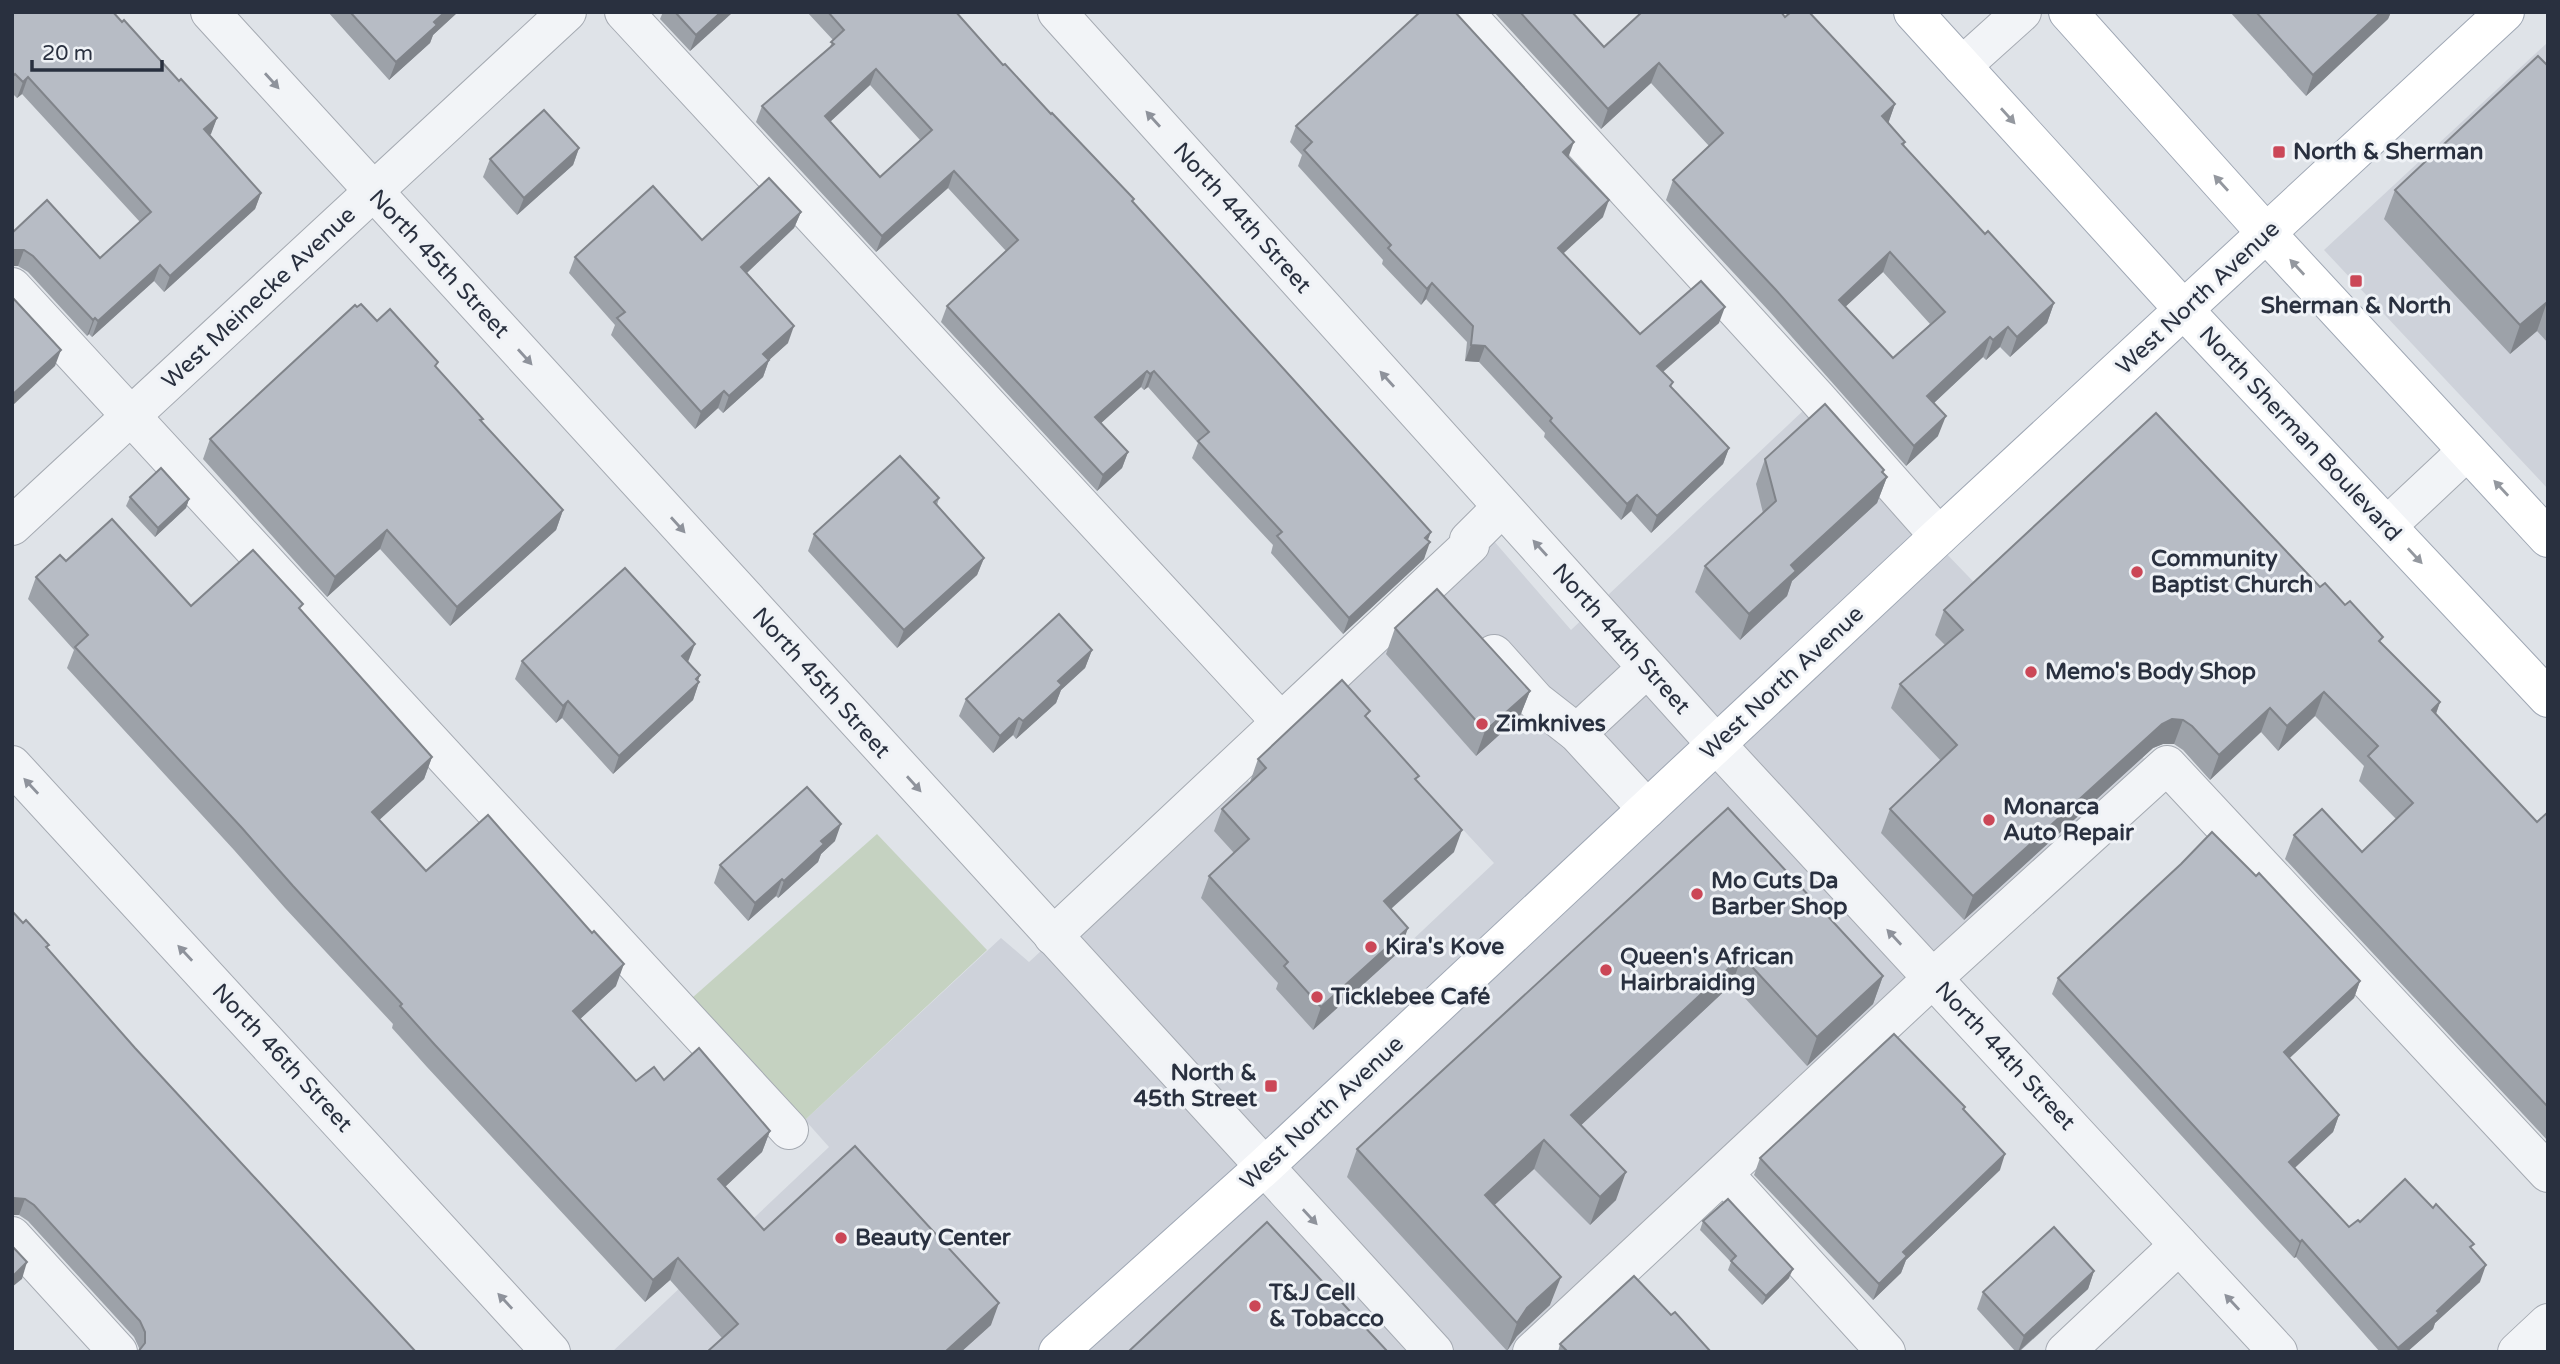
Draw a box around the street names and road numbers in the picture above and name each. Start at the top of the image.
street label: North 44th Street [1167,137,1317,299]
street label: North 45th Street [363,184,515,344]
street label: West Meinecke Avenue [156,201,362,395]
street label: West North Avenue [2111,215,2285,381]
street label: North Sherman Boulevard [2193,321,2407,547]
street label: North 44th Street [1546,558,1696,720]
street label: West North Avenue [1695,600,1869,766]
street label: North 45th Street [746,602,896,764]
street label: North 44th Street [1929,976,2081,1136]
street label: North 46th Street [206,978,358,1138]
street label: West North Avenue [1235,1030,1409,1196]

